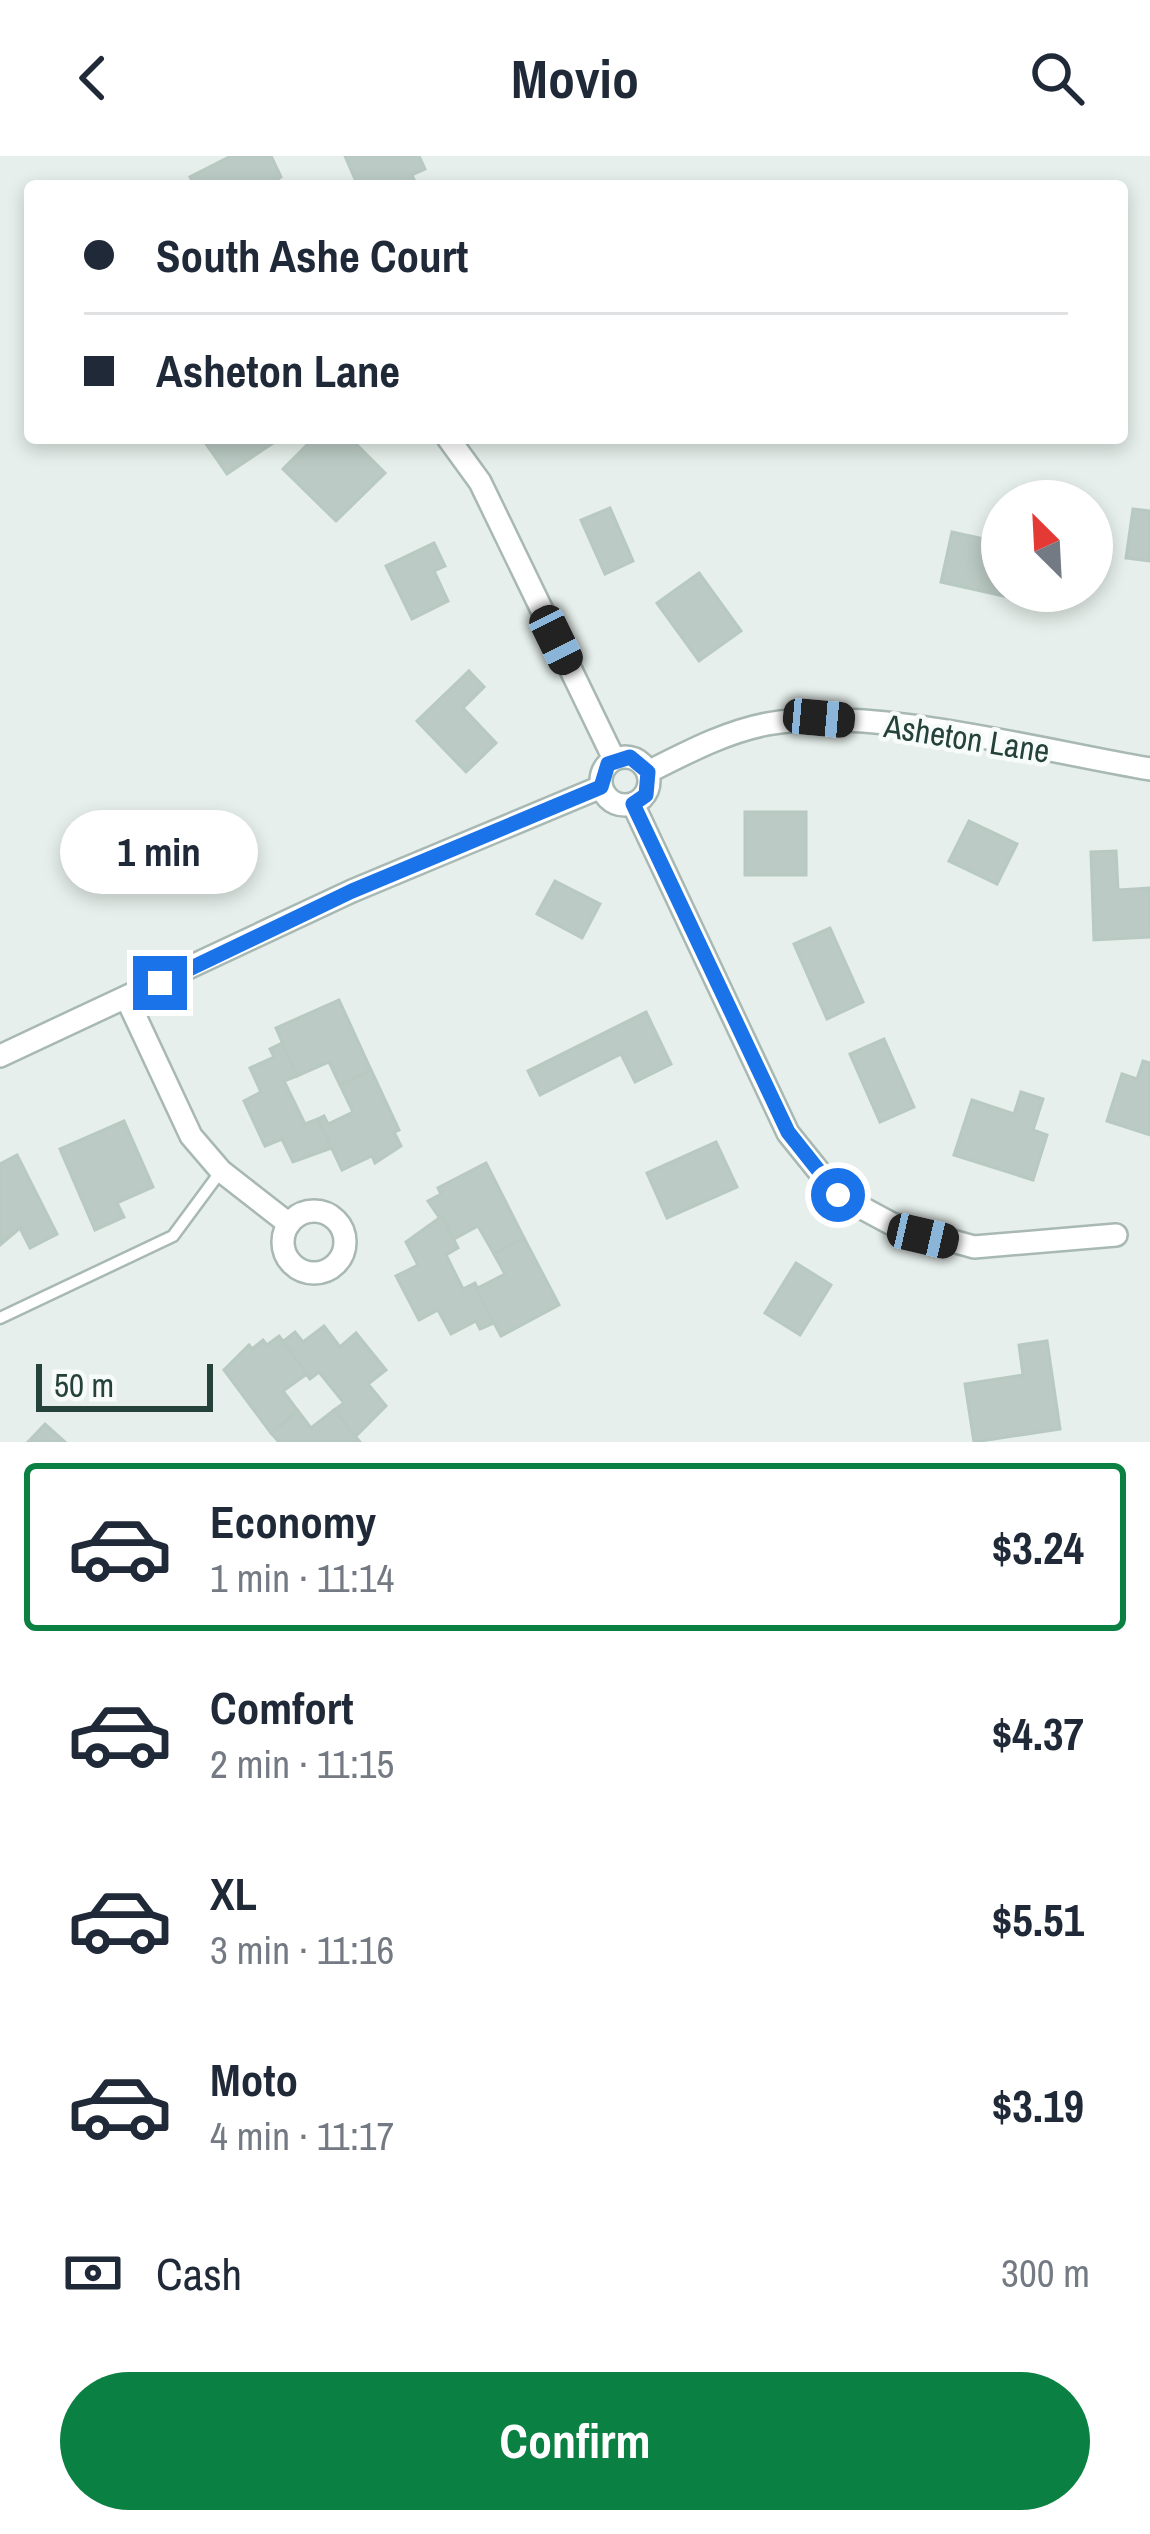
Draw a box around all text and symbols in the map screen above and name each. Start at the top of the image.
text: Movio [511,42,639,115]
icon: back [60,45,126,111]
icon: search [1024,45,1090,111]
text: South Ashe Court [156,225,468,286]
text: Asheton Lane [156,340,400,401]
north arrow [981,480,1113,612]
map controls [981,480,1113,612]
car [524,600,588,680]
car [782,697,856,739]
street label: Asheton Lane [880,703,1053,773]
callout: 1 min [61,809,259,893]
text: 1 min [117,826,201,878]
route end [133,956,187,1010]
route start [811,1168,865,1222]
car [884,1210,962,1262]
scale bar [36,1358,213,1411]
text: 50 m [54,1363,114,1407]
text: Economy [210,1491,376,1552]
icon: car [66,1493,174,1601]
text: $3.24 [992,1517,1084,1578]
text: 1 min · 11:14 [210,1552,394,1604]
text: Comfort [210,1677,353,1738]
icon: car [66,1679,174,1787]
text: $4.37 [992,1703,1084,1764]
text: 2 min · 11:15 [210,1738,394,1790]
text: XL [210,1863,257,1924]
icon: car [66,1865,174,1973]
text: $5.51 [992,1889,1084,1950]
text: 3 min · 11:16 [210,1924,394,1976]
text: Moto [210,2049,298,2110]
icon: car [66,2051,174,2159]
text: $3.19 [992,2075,1084,2136]
text: 4 min · 11:17 [210,2110,394,2162]
icon: cash [60,2240,126,2306]
text: Cash [156,2243,242,2304]
text: 300 m [1001,2247,1090,2299]
button: Confirm [60,2372,1090,2510]

